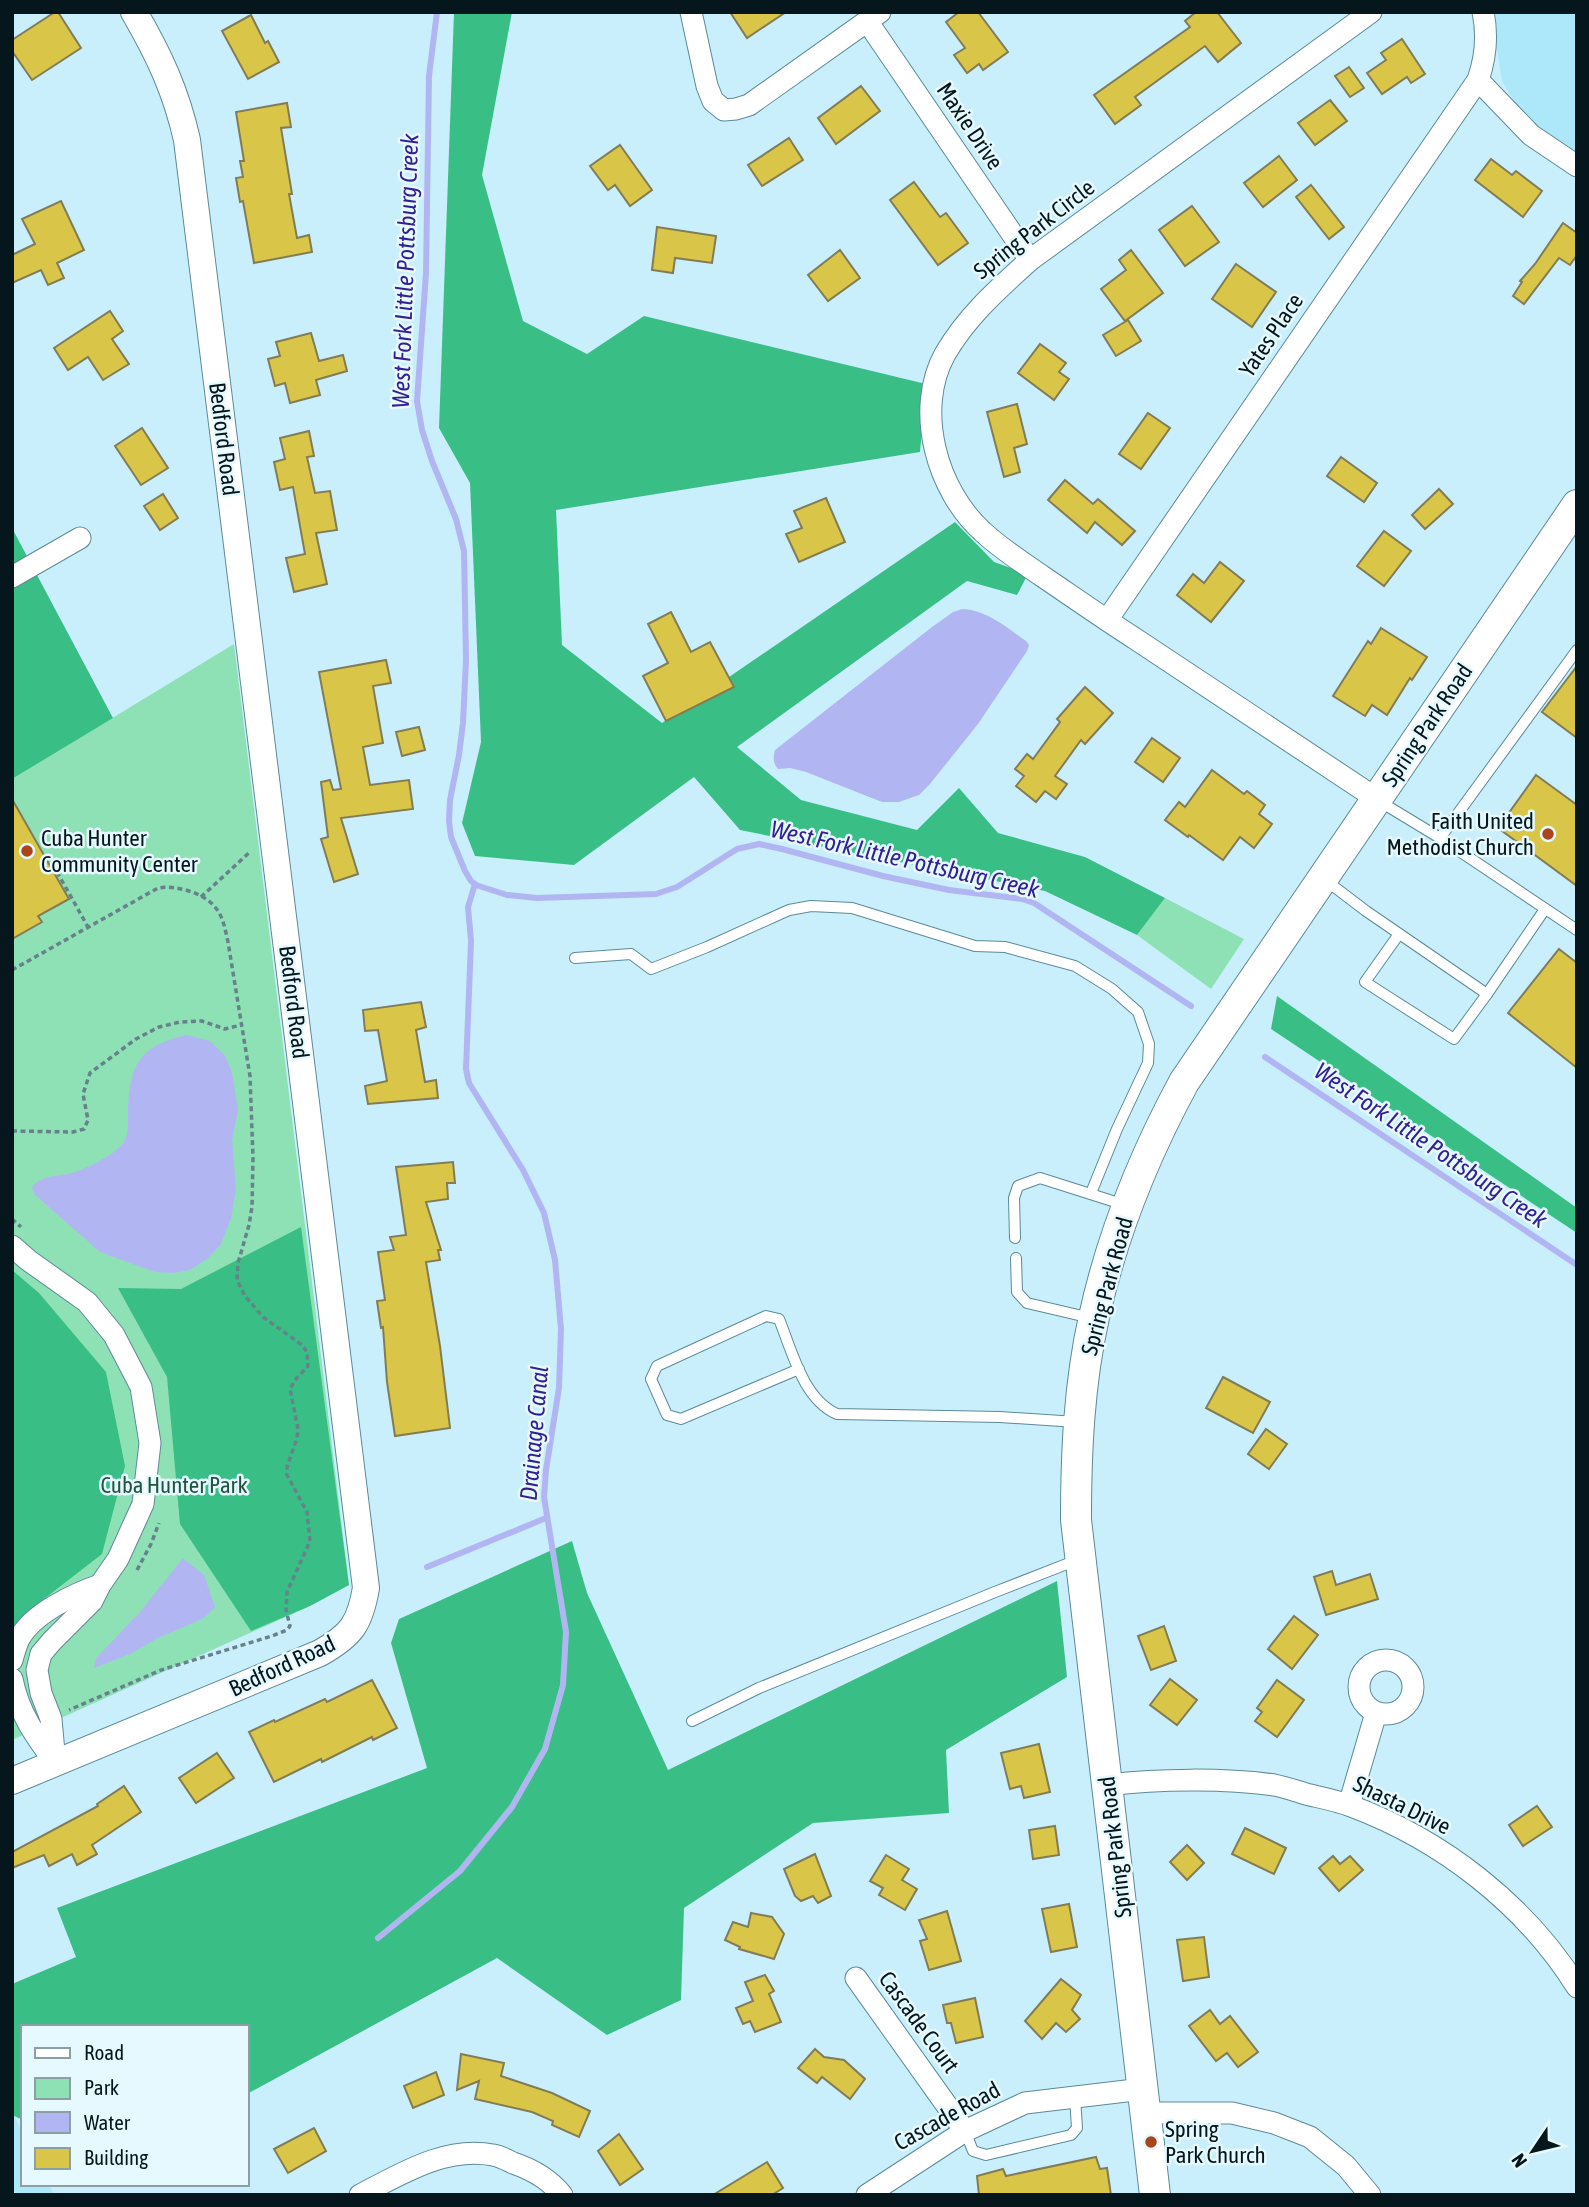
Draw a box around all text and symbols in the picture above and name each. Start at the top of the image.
street label: Maxie Drive [932,78,1008,174]
water label: West Fork Little Pottsburg Creek [387,133,423,409]
street label: Spring Park Circle [969,174,1099,284]
street label: Yates Place [1234,288,1308,382]
street label: Bedford Road [204,381,244,497]
street label: Spring Park Road [1376,659,1478,791]
place label: Faith United Methodist Church [1386,808,1534,860]
water label: West Fork Little Pottsburg Creek [768,815,1042,903]
place label: Cuba Hunter Community Center [41,825,199,877]
marker: Faith United Methodist Church [1540,826,1556,842]
marker: Cuba Hunter Community Center [19,843,35,859]
street label: Bedford Road [274,944,314,1060]
water label: West Fork Little Pottsburg Creek [1310,1057,1553,1233]
street label: Spring Park Road [1076,1214,1138,1358]
water label: Drainage Canal [515,1364,553,1502]
park label: Cuba Hunter Park [100,1472,248,1498]
street label: Bedford Road [225,1630,339,1702]
street label: Shasta Drive [1349,1770,1455,1840]
street label: Spring Park Road [1093,1775,1137,1919]
street label: Cascade Court [874,1967,964,2077]
legend [21,2025,248,2186]
text: Road [84,2040,124,2064]
text: Park [84,2075,119,2099]
street label: Cascade Road [890,2076,1004,2156]
text: Water [84,2110,131,2134]
place label: Spring Park Church [1165,2116,1266,2168]
north arrow [1498,2116,1568,2186]
marker: Spring Park Church [1143,2134,1159,2150]
text: Building [84,2145,148,2169]
text: N [1507,2150,1531,2172]

